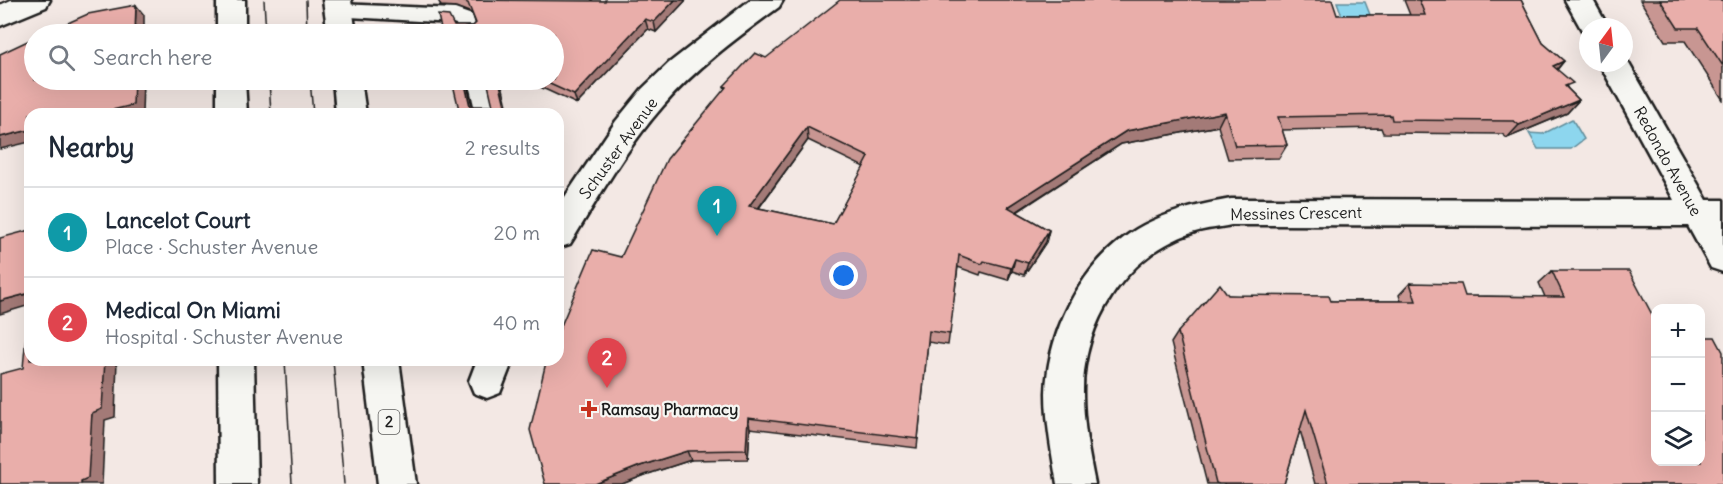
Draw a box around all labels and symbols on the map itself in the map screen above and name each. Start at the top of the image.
north arrow [1579,18,1633,72]
street label: Schuster Avenue [574,93,662,203]
street label: Redondo Avenue [1630,103,1706,219]
pin: 1 [698,186,736,236]
street label: Messines Crescent [1230,202,1363,224]
your location [829,261,858,290]
pin: 2 [588,338,626,388]
place label: Ramsay Pharmacy [601,399,738,420]
marker: Ramsay Pharmacy [582,402,596,416]
road number: 2 [378,410,400,434]

